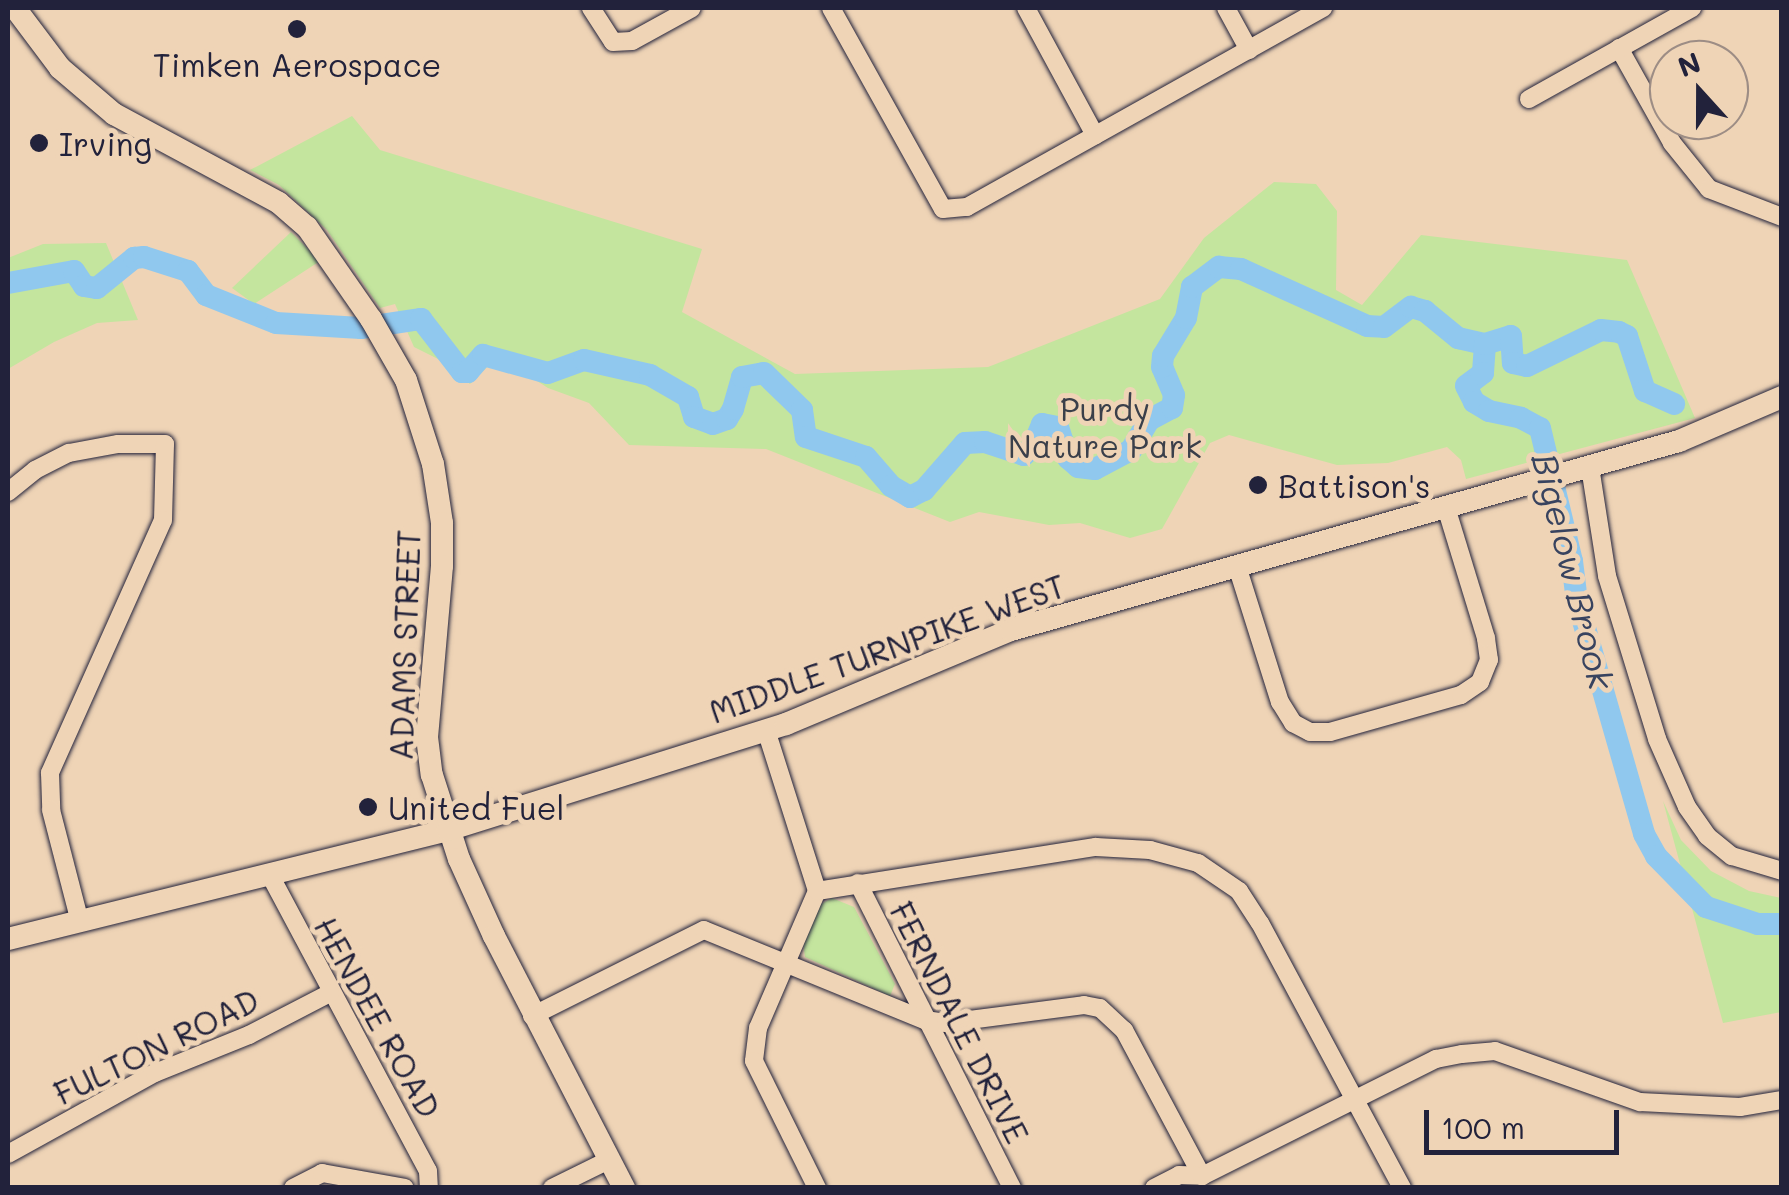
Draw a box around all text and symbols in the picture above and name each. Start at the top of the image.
marker: Timken Aerospace [286,18,308,40]
north arrow [1649,40,1749,140]
text: N [1673,43,1705,84]
place label: Timken Aerospace [153,45,441,83]
place label: Irving [59,124,152,162]
marker: Irving [28,132,50,154]
park label: Purdy Nature Park [1008,390,1202,465]
water label: Bigelow Brook [1524,449,1624,693]
place label: Battison's [1278,466,1431,504]
marker: Battison's [1247,474,1269,496]
street label: ADAMS STREET [381,529,427,761]
street label: MIDDLE TURNPIKE WEST [704,566,1070,730]
place label: United Fuel [388,788,565,826]
marker: United Fuel [357,796,379,818]
street label: FERNDALE DRIVE [883,895,1037,1149]
street label: HENDEE ROAD [307,910,449,1124]
street label: FULTON ROAD [47,980,265,1112]
scale bar [1429,1090,1624,1152]
text: 100 m [1441,1107,1525,1147]

